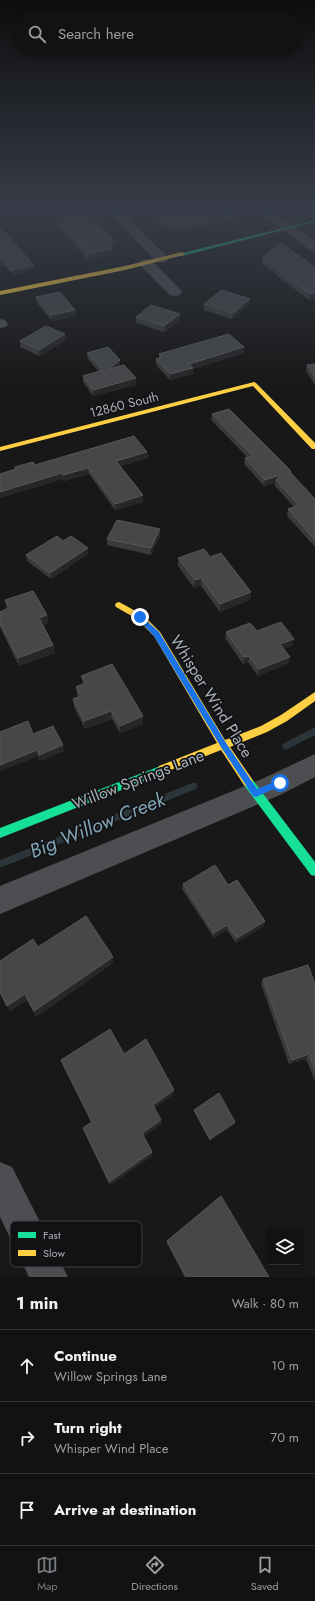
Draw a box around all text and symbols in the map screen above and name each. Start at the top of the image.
search box [12,12,303,56]
icon: search [26,23,48,45]
text: Search here [58,23,134,45]
street label: 12860 South [88,387,161,422]
route end [131,608,149,626]
street label: Whisper Wind Place [165,630,259,762]
street label: Willow Springs Lane [69,744,207,815]
route start [271,774,289,792]
water label: Big Willow Creek [25,785,171,866]
legend [10,1221,142,1267]
text: Fast [43,1227,61,1243]
map controls [267,1229,303,1265]
button: layers [267,1229,303,1265]
text: Slow [43,1245,65,1261]
text: 1 min [16,1291,58,1315]
text: Walk · 80 m [232,1294,299,1313]
text: Continue [54,1345,117,1367]
icon: ahead [16,1355,38,1377]
text: 10 m [271,1356,299,1375]
text: Willow Springs Lane [54,1367,167,1386]
text: Turn right [54,1417,122,1439]
icon: right [16,1427,38,1449]
text: 70 m [270,1428,299,1447]
text: Whisper Wind Place [54,1439,168,1458]
icon: arrive [16,1499,38,1521]
text: Arrive at destination [54,1499,196,1521]
tab: Map [36,1554,58,1594]
tab: Directions [131,1554,178,1594]
tab: Saved [251,1554,279,1594]

